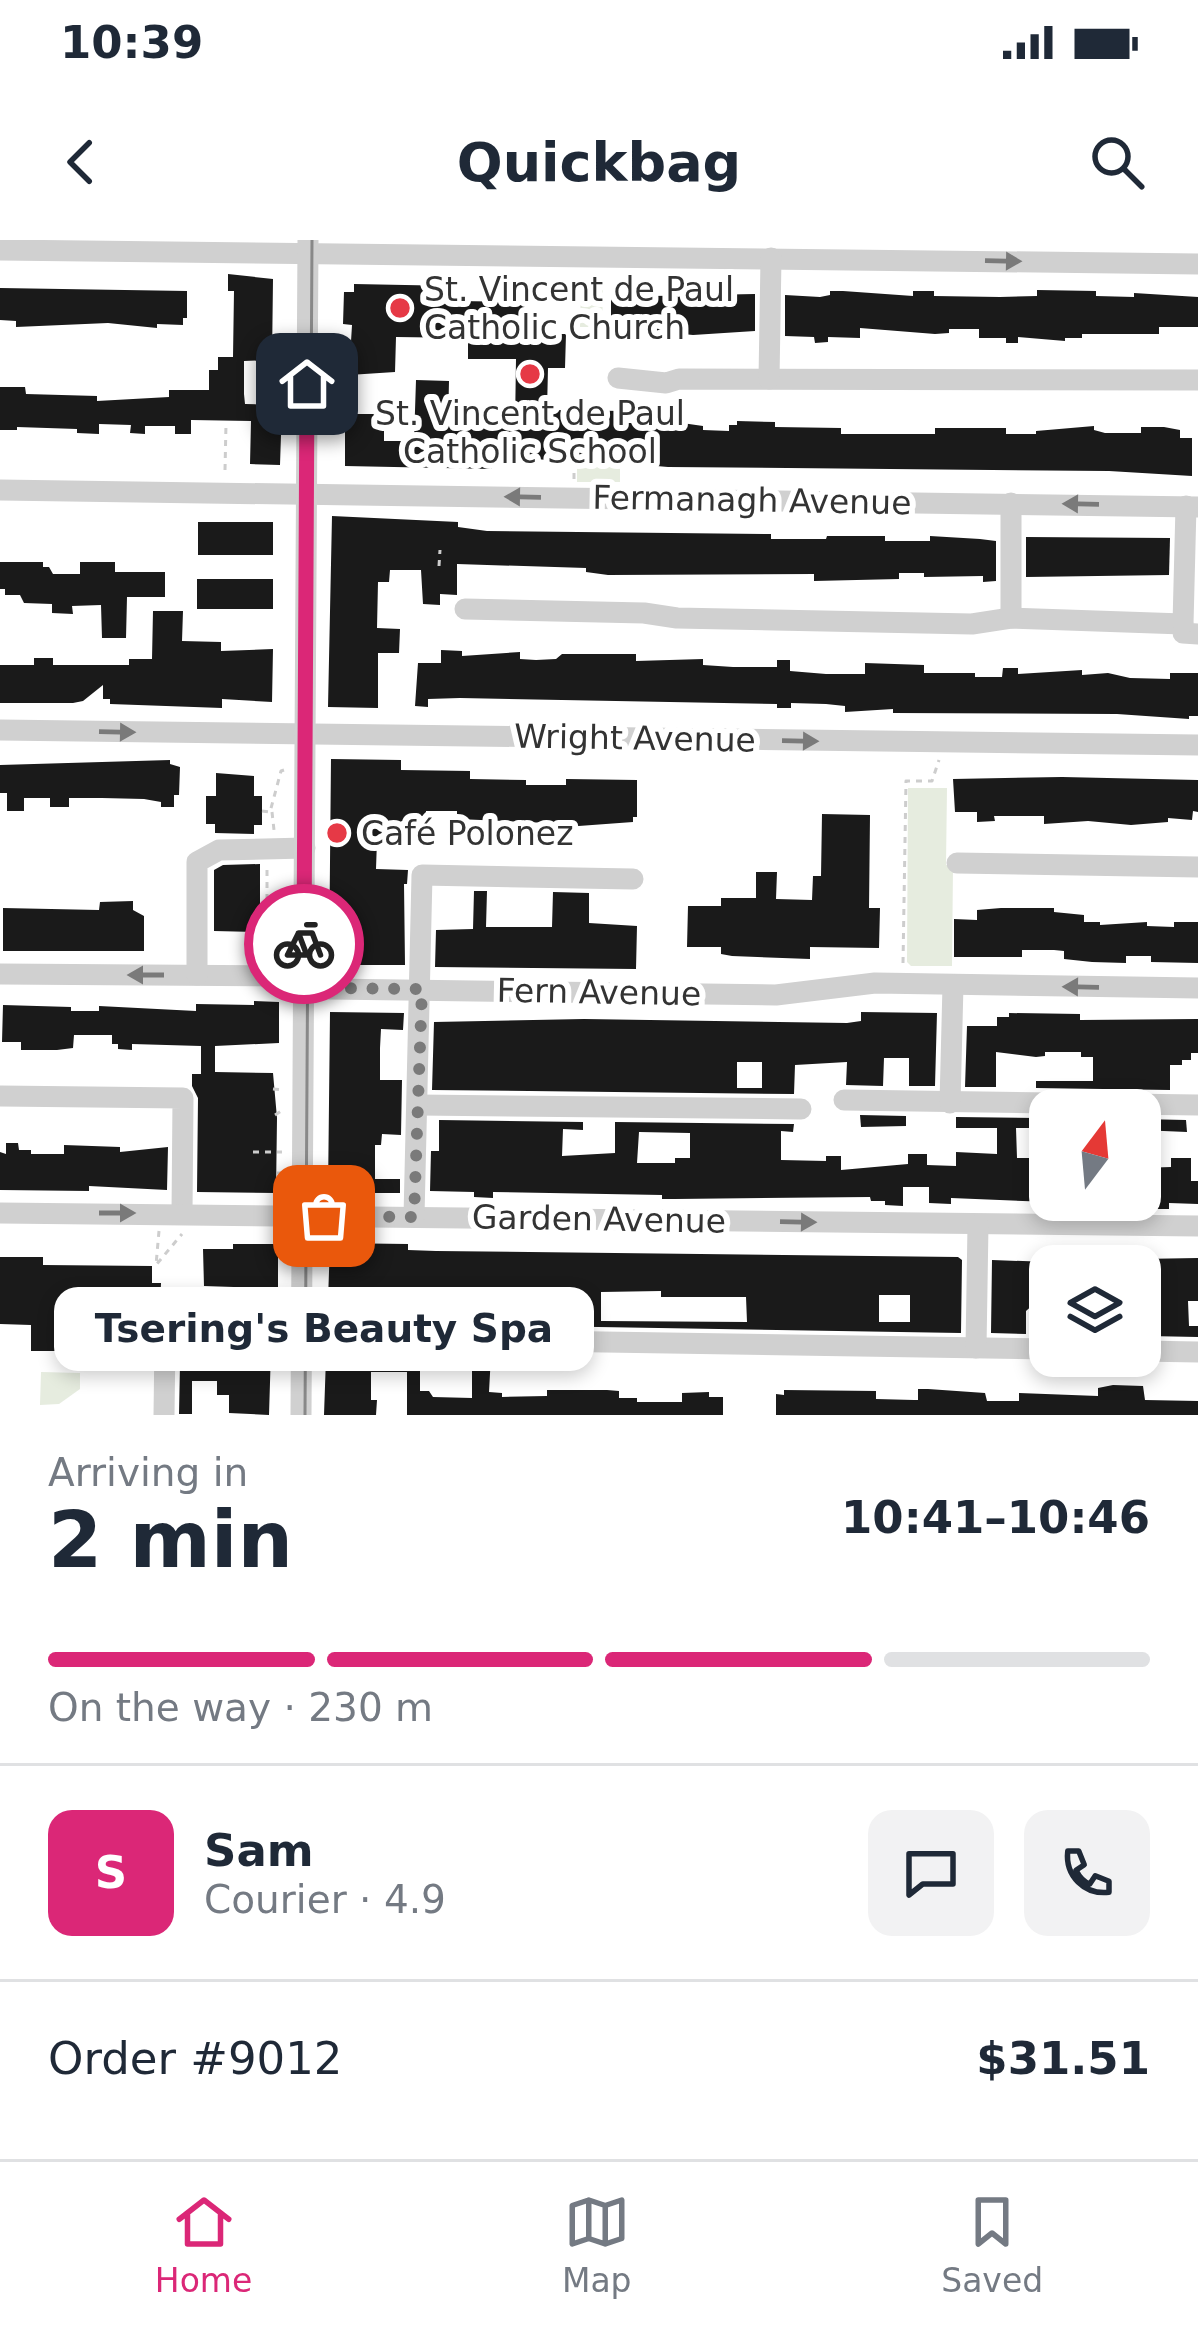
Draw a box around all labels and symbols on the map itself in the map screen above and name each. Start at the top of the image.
one-way arrow [985,252,1023,271]
place label: St. Vincent de Paul Catholic Church [424,270,734,347]
marker: St. Vincent de Paul Catholic Church [387,295,413,321]
pin [256,333,358,435]
marker: St. Vincent de Paul Catholic School [517,361,543,387]
place label: St. Vincent de Paul Catholic School [375,394,685,471]
street label: Fermanagh Avenue [592,478,912,522]
one-way arrow [503,487,541,506]
one-way arrow [1061,495,1099,514]
street label: Wright Avenue [514,716,756,760]
one-way arrow [99,722,137,742]
one-way arrow [782,731,820,750]
place label: Café Polonez [361,814,574,853]
marker: Café Polonez [324,820,350,846]
courier [244,884,364,1004]
one-way arrow [126,965,164,984]
street label: Fern Avenue [496,971,702,1013]
one-way arrow [1061,977,1099,996]
north arrow [1029,1089,1161,1221]
pin [273,1165,375,1267]
street label: Garden Avenue [472,1197,726,1241]
one-way arrow [99,1203,137,1223]
one-way arrow [780,1213,818,1232]
callout: Tsering's Beauty Spa [54,1288,594,1372]

